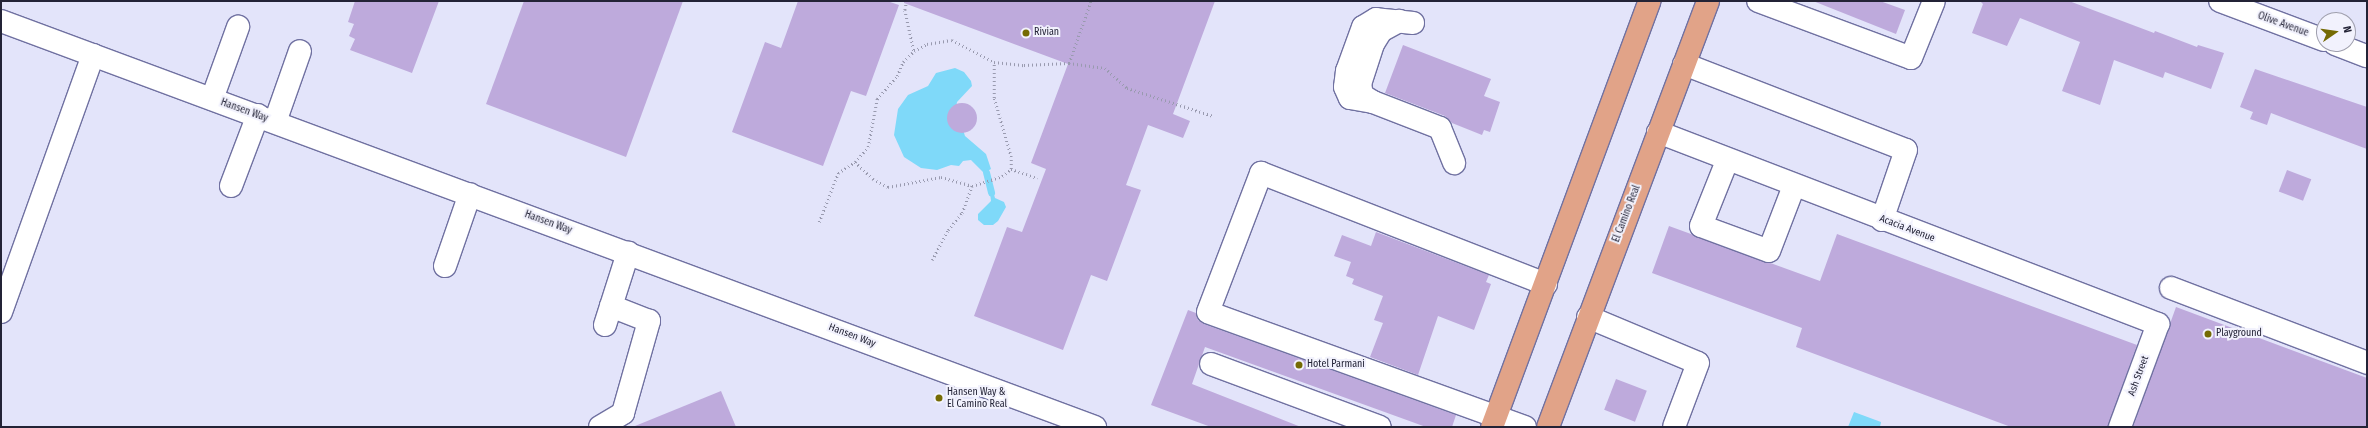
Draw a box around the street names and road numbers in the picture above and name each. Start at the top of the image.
street label: Olive Avenue [2256,10,2310,40]
street label: Hansen Way [219,97,269,125]
street label: El Camino Real [1611,184,1643,244]
street label: Hansen Way [523,209,573,237]
street label: Acacia Avenue [1878,213,1936,245]
street label: Hansen Way [827,322,877,350]
street label: Ash Street [2126,354,2152,398]

